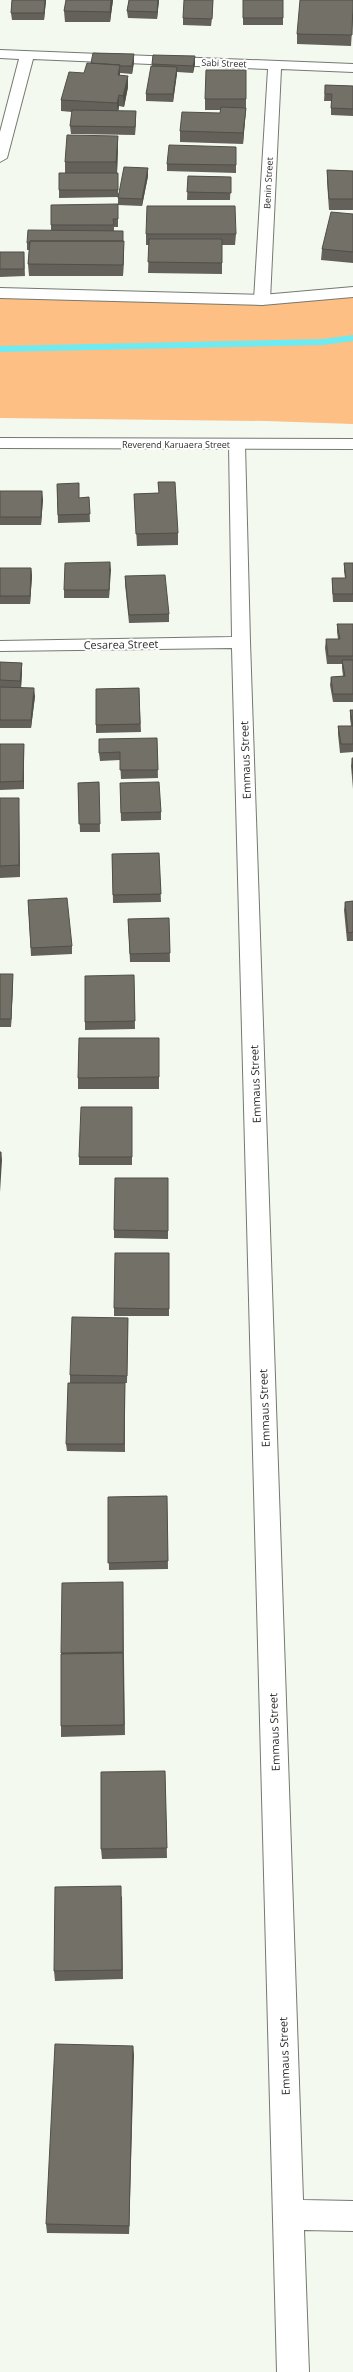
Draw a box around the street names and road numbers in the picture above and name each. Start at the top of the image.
street label: Sabi Street [201,56,247,70]
street label: Benin Street [260,157,276,209]
street label: Reverend Karuaera Street [122,438,230,451]
street label: Cesarea Street [83,636,159,652]
street label: Emmaus Street [236,721,254,799]
street label: Emmaus Street [246,1045,264,1123]
street label: Emmaus Street [255,1369,273,1447]
street label: Emmaus Street [265,1693,283,1771]
street label: Emmaus Street [275,2017,293,2095]

